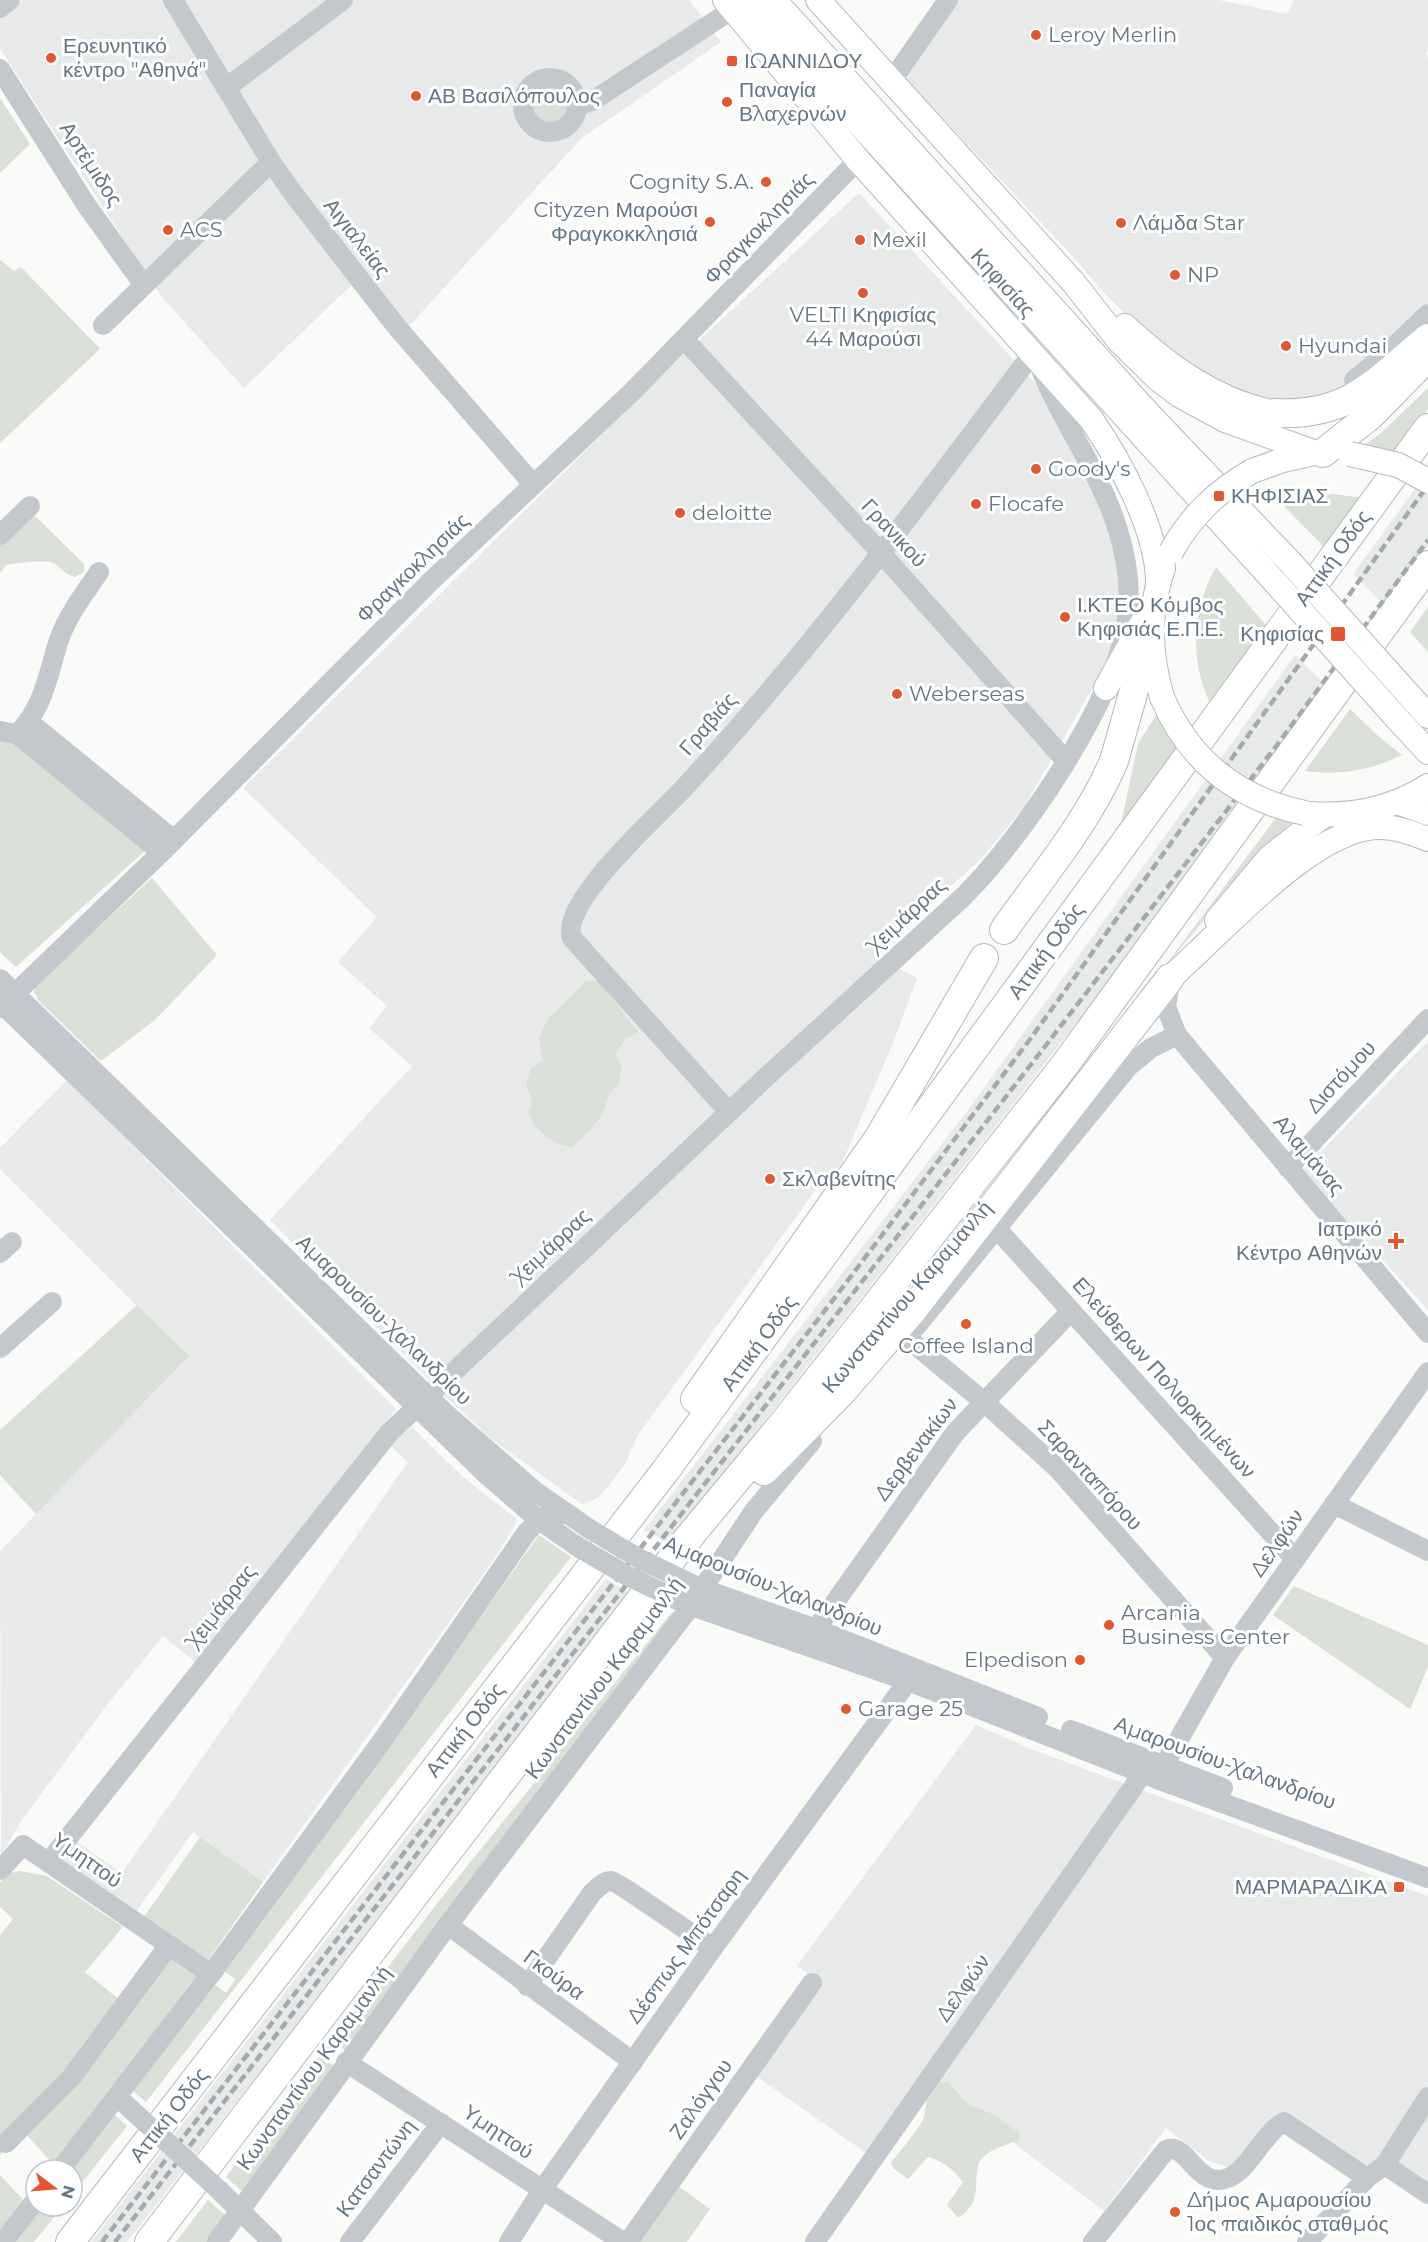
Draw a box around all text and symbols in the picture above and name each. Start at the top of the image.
place label: Leroy Merlin [1048,22,1177,47]
marker: Leroy Merlin [1029,28,1043,42]
place label: Ερευνητικό κέντρο "Αθηνά" [63,33,206,82]
place label: ΙΩΑΝΝΙΔΟΥ [744,48,862,73]
marker: Ερευνητικό κέντρο "Αθηνά" [44,51,58,65]
marker: ΙΩΑΝΝΙΔΟΥ [725,54,739,68]
place label: Παναγία Βλαχερνών [739,77,846,126]
place label: ΑΒ Βασιλόπουλος [428,83,600,108]
marker: ΑΒ Βασιλόπουλος [409,89,423,103]
marker: Παναγία Βλαχερνών [720,95,734,109]
street label: Αρτέμιδος [55,117,128,211]
street label: Φραγκοκλησιάς [699,166,819,289]
place label: Cognity S.A. [629,169,754,194]
marker: Cognity S.A. [759,175,773,189]
street label: Αιγιαλείας [319,193,396,282]
place label: Cityzen Μαρούσι Φραγκοκκλησιά [533,197,698,246]
place label: Λάμδα Star [1133,210,1245,235]
marker: Cityzen Μαρούσι Φραγκοκκλησιά [703,215,717,229]
marker: Λάμδα Star [1114,216,1128,230]
place label: ACS [180,217,223,242]
marker: ACS [161,223,175,237]
place label: Mexil [872,227,927,252]
marker: Mexil [853,233,867,247]
street label: Κηφισίας [966,243,1041,322]
place label: NP [1187,262,1219,287]
marker: NP [1168,268,1182,282]
marker: VELTI Κηφισίας 44 Μαρούσι [856,286,870,300]
place label: VELTI Κηφισίας 44 Μαρούσι [790,302,936,351]
place label: Hyundai [1298,333,1387,358]
marker: Hyundai [1279,339,1293,353]
place label: Goody's [1048,456,1131,481]
marker: Goody's [1029,462,1043,476]
place label: ΚΗΦΙΣΙΑΣ [1231,483,1329,508]
marker: ΚΗΦΙΣΙΑΣ [1212,489,1226,503]
place label: Flocafe [988,491,1064,516]
street label: Γρανικού [856,493,932,572]
marker: Flocafe [969,497,983,511]
place label: deloitte [692,500,772,525]
street label: Αττική Οδός [1289,505,1376,611]
marker: deloitte [673,506,687,520]
street label: Φραγκοκλησιάς [351,508,474,628]
place label: Ι.ΚΤΕΟ Κόμβος Κηφισιάς Ε.Π.Ε. [1077,592,1224,641]
marker: Ι.ΚΤΕΟ Κόμβος Κηφισιάς Ε.Π.Ε. [1058,610,1072,624]
place label: Κηφισίας [1240,621,1324,646]
marker: Κηφισίας [1329,625,1347,643]
place label: Weberseas [909,681,1024,706]
street label: Γραβιάς [674,687,742,760]
marker: Weberseas [890,687,904,701]
street label: Χειμάρρας [860,872,951,959]
street label: Αττική Οδός [1002,898,1089,1004]
street label: Διστόμου [1301,1035,1380,1118]
street label: Αλαμάνας [1269,1110,1350,1200]
place label: Σκλαβενίτης [782,1166,896,1191]
marker: Σκλαβενίτης [763,1172,777,1186]
street label: Κωνσταντίνου Καραμανλή [816,1196,997,1398]
street label: Χειμάρρας [504,1203,595,1290]
place label: Ιατρικό Κέντρο Αθηνών [1236,1216,1382,1265]
street label: Αμαρουσίου-Χαλανδρίου [292,1229,477,1410]
marker: Ιατρικό Κέντρο Αθηνών [1387,1232,1405,1250]
street label: Ελεύθερων Πολιορκημένων [1068,1272,1261,1483]
street label: Αττική Οδός [715,1290,802,1396]
marker: Coffee Island [959,1317,973,1331]
place label: Coffee Island [898,1333,1034,1358]
street label: Δερβενακίων [869,1392,962,1505]
street label: Σαρανταπόρου [1033,1414,1148,1535]
street label: Δελφών [1244,1504,1309,1581]
street label: Αμαρουσίου-Χαλανδρίου [660,1530,886,1641]
street label: Χειμάρρας [179,1559,261,1655]
street label: Κωνσταντίνου Καραμανλή [520,1572,688,1784]
place label: Arcania Business Center [1121,1600,1290,1649]
marker: Arcania Business Center [1102,1618,1116,1632]
place label: Elpedison [964,1647,1068,1672]
marker: Elpedison [1073,1653,1087,1667]
street label: Αττική Οδός [420,1678,509,1782]
place label: Garage 25 [858,1696,963,1721]
marker: Garage 25 [839,1702,853,1716]
street label: Αμαρουσίου-Χαλανδρίου [1111,1711,1339,1814]
street label: Υμηττού [48,1827,127,1893]
street label: Δέσπως Μπότσαρη [621,1863,750,2028]
place label: ΜΑΡΜΑΡΑΔΙΚΑ [1235,1874,1387,1899]
marker: ΜΑΡΜΑΡΑΔΙΚΑ [1392,1880,1406,1894]
street label: Γκούρα [519,1944,590,2005]
street label: Δελφών [930,1949,995,2026]
street label: Κωνσταντίνου Καραμανλή [231,1961,396,2175]
street label: Ζαλόγγου [664,2054,737,2144]
street label: Αττική Οδός [124,2063,213,2167]
street label: Υμηττού [458,2099,538,2164]
street label: Κατσαντώνη [331,2114,421,2222]
north arrow [24,2158,84,2218]
text: N [57,2183,79,2201]
place label: Δήμος Αμαρουσίου 1ος παιδικός σταθμός [1187,2187,1389,2236]
marker: Δήμος Αμαρουσίου 1ος παιδικός σταθμός [1168,2205,1182,2219]

